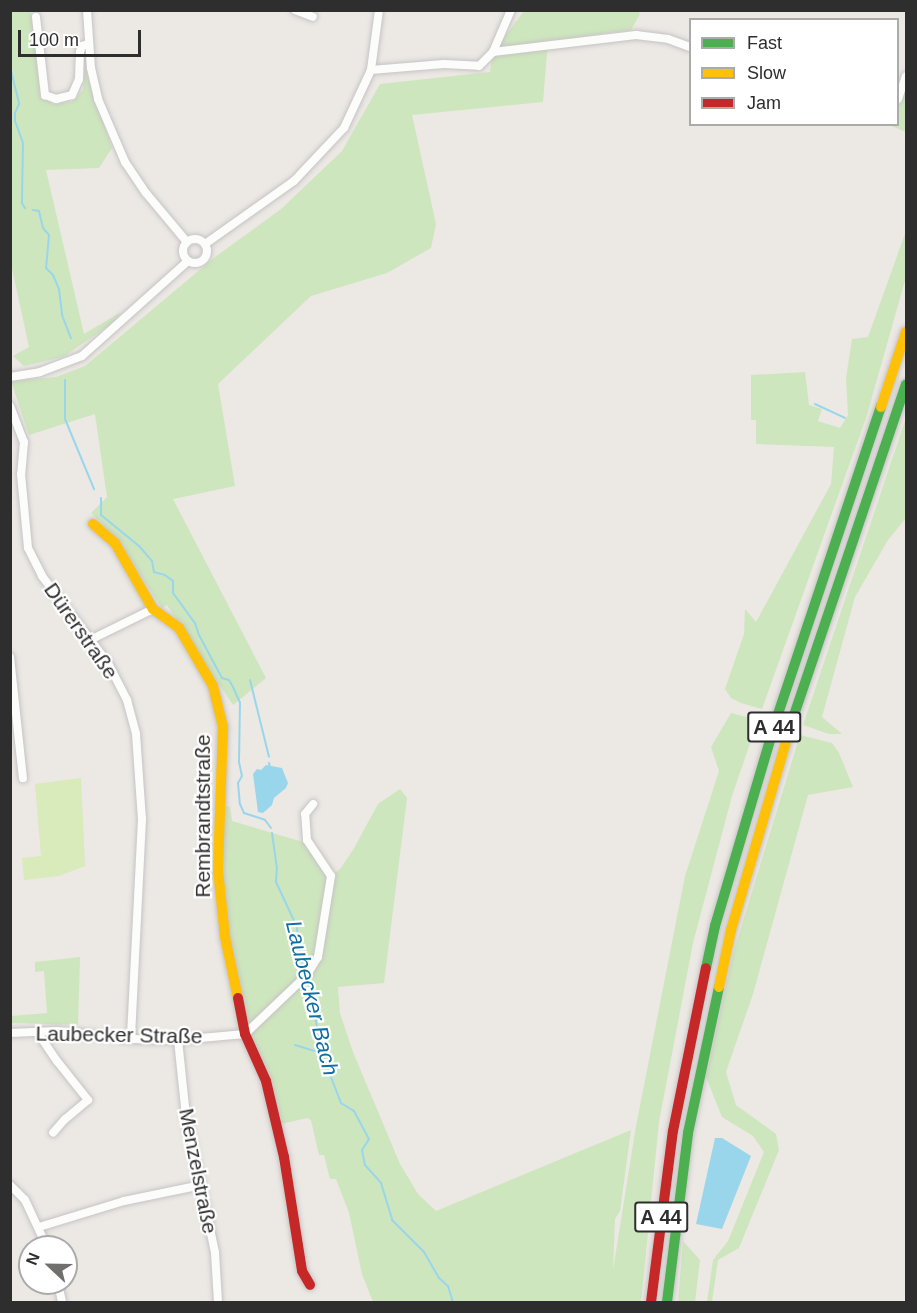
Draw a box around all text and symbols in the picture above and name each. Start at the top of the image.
scale bar [21,18,144,56]
legend [689,18,899,126]
text: 100 m [29,30,79,50]
text: Fast [747,33,782,53]
text: Slow [747,63,786,83]
text: Jam [747,93,781,113]
street label: Dürerstraße [39,578,123,684]
road number: A 44 [746,710,802,744]
street label: Rembrandtstraße [190,734,216,898]
water label: Laubecker Bach [280,918,344,1078]
street label: Laubecker Straße [35,1021,203,1049]
street label: Menzelstraße [173,1106,223,1236]
road number: A 44 [632,1200,690,1234]
north arrow [18,1235,78,1295]
text: N [23,1250,43,1267]

